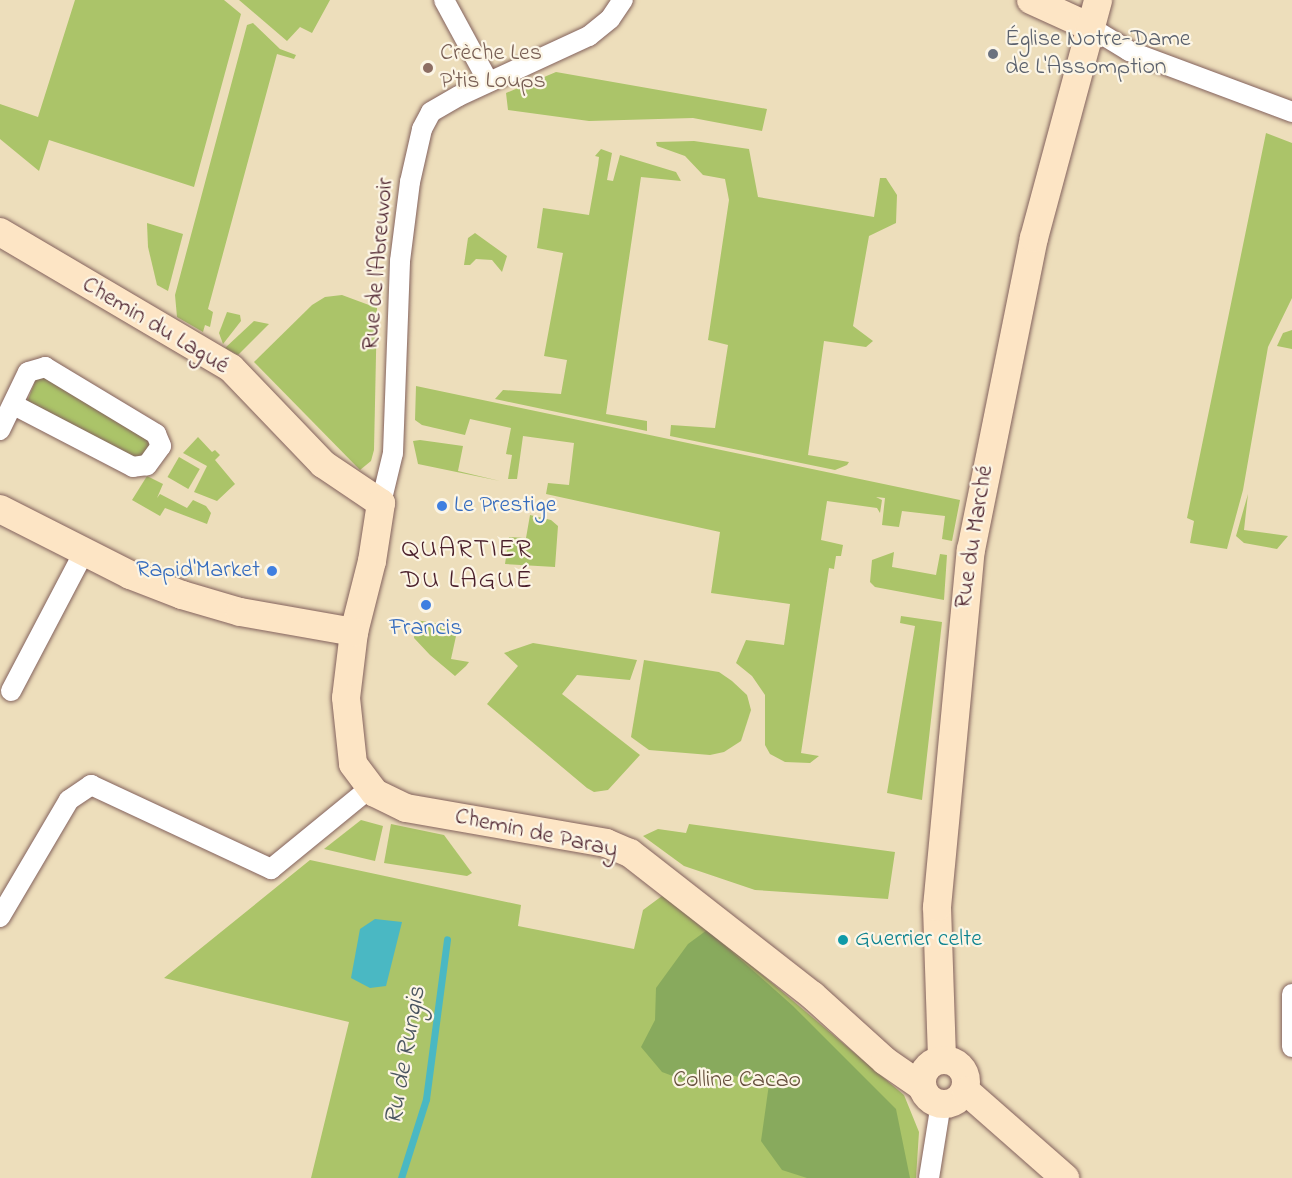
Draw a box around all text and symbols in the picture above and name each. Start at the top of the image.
place label: Église Notre-Dame de L'Assomption [1005,26,1191,82]
place label: Crèche Les P'tis Loups [440,40,546,96]
marker: Église Notre-Dame de L'Assomption [986,47,1000,61]
marker: Crèche Les P'tis Loups [421,61,435,75]
street label: Rue de l'Abreuvoir [357,176,401,352]
street label: Chemin du Lagué [76,271,234,381]
street label: Rue du Marché [949,463,1001,611]
place label: Le Prestige [454,492,556,520]
marker: Le Prestige [435,499,449,513]
district label: QUARTIER DU LAGUÉ [401,533,533,596]
place label: Rapid'Market [136,557,260,585]
marker: Rapid'Market [265,564,279,578]
marker: Francis [419,598,433,612]
place label: Francis [389,615,463,643]
street label: Chemin de Paray [452,803,620,865]
place label: Guerrier celte [855,926,982,954]
marker: Guerrier celte [836,933,850,947]
water label: Ru de Rungis [379,984,435,1128]
park label: Colline Cacao [673,1067,801,1095]

